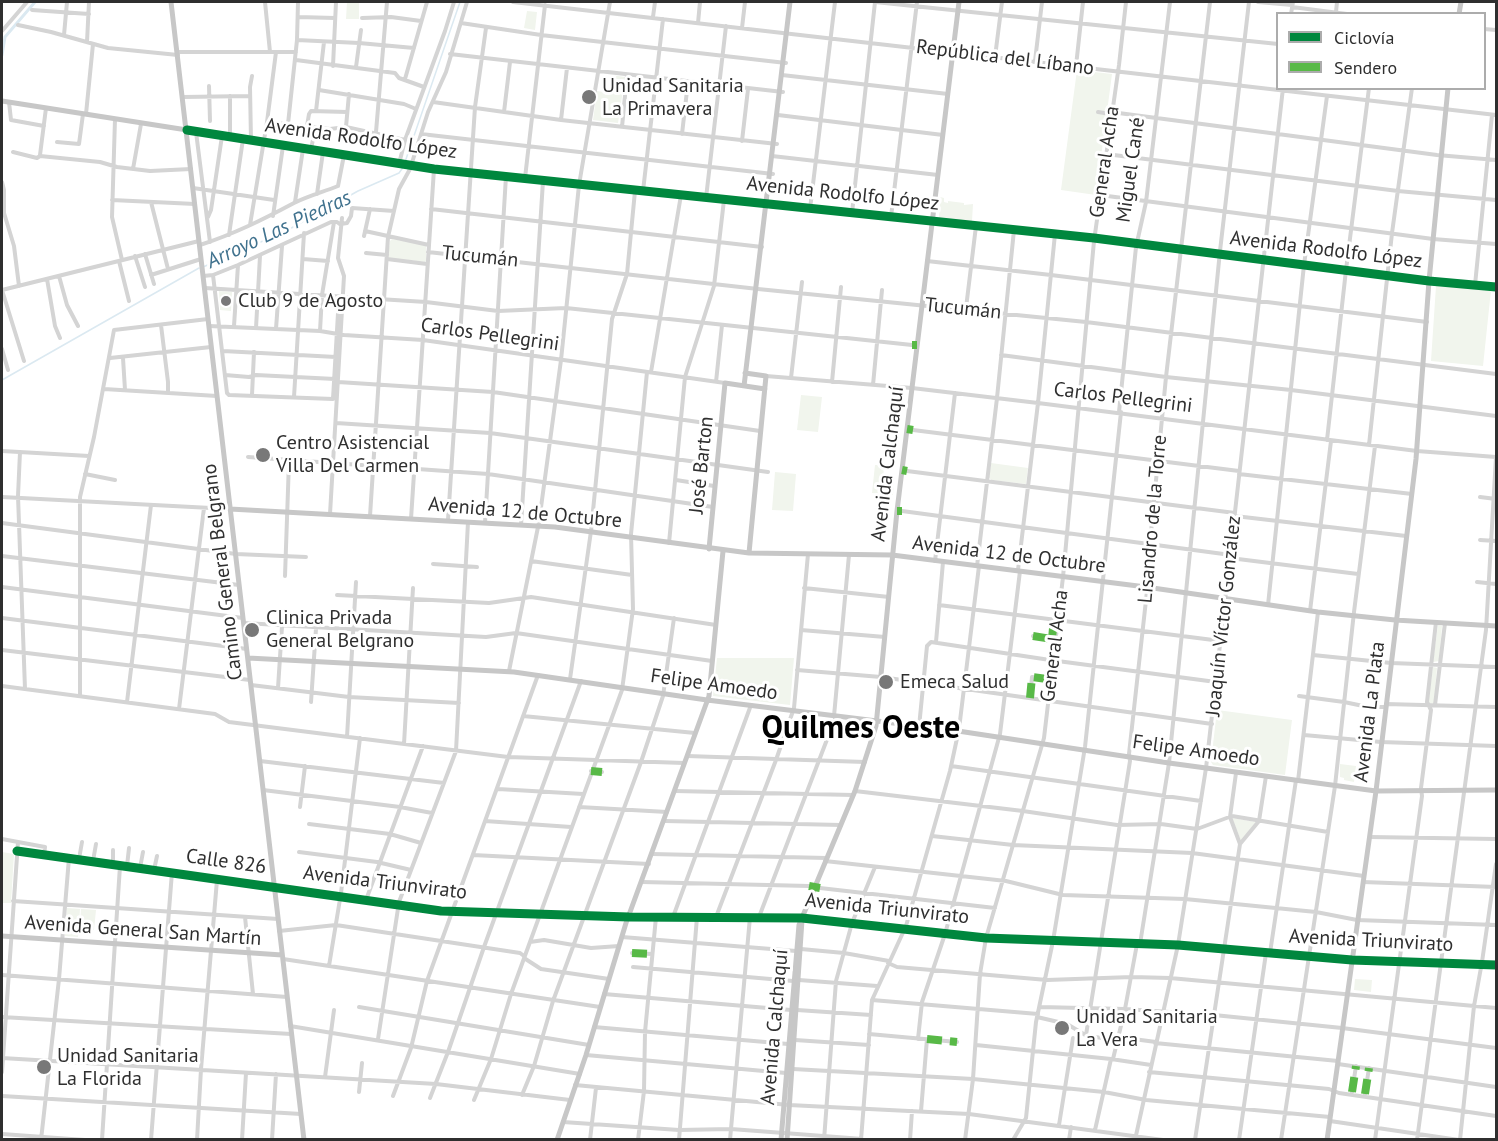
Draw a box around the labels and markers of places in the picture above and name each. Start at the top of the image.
place label: Unidad Sanitaria La Primavera [602,74,744,121]
marker: Unidad Sanitaria La Primavera [580,88,598,106]
place label: Club 9 de Agosto [238,289,383,313]
marker: Club 9 de Agosto [219,294,233,308]
place label: Centro Asistencial Villa Del Carmen [276,431,429,478]
marker: Centro Asistencial Villa Del Carmen [254,446,272,464]
place label: Clinica Privada General Belgrano [266,606,414,653]
marker: Clinica Privada General Belgrano [243,621,261,639]
place label: Emeca Salud [900,670,1009,694]
marker: Emeca Salud [877,673,895,691]
place label: Unidad Sanitaria La Vera [1076,1005,1218,1052]
marker: Unidad Sanitaria La Vera [1053,1019,1071,1037]
place label: Unidad Sanitaria La Florida [57,1044,199,1091]
marker: Unidad Sanitaria La Florida [35,1058,53,1076]

